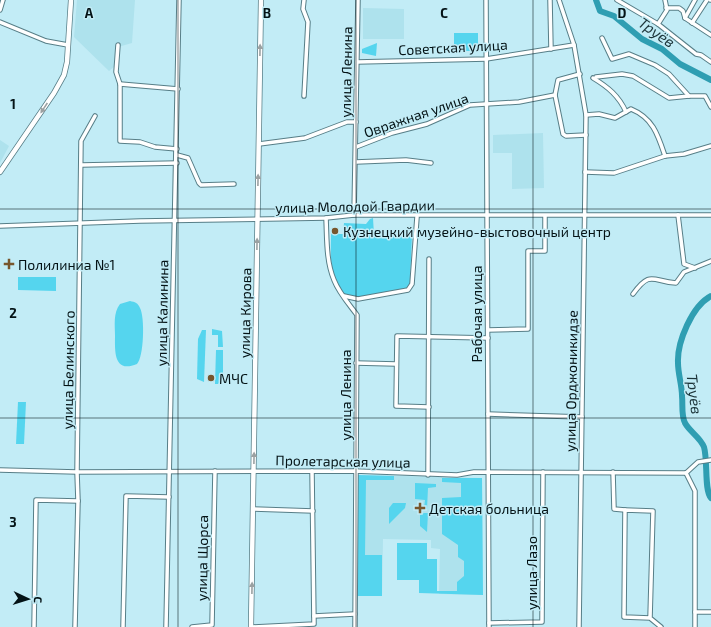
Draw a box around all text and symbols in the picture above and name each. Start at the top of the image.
text: A [85,5,94,21]
text: B [263,5,271,21]
text: C [440,5,448,21]
text: D [618,5,627,21]
water label: Труёв [635,13,679,51]
street label: улица Ленина [337,26,355,118]
street label: Советская улица [398,36,508,58]
one-way arrow [257,43,263,56]
street label: Овражная улица [361,89,471,141]
text: 1 [10,96,16,112]
one-way arrow [40,103,48,113]
one-way arrow [255,173,261,186]
street label: улица Молодой Гвардии [275,196,435,216]
place label: Кузнецкий музейно-выстовочный центр [343,223,611,240]
marker: Кузнецкий музейно-выстовочный центр [330,226,340,236]
one-way arrow [254,237,260,250]
place label: Полилиниа №1 [18,256,115,273]
marker: Полилиниа №1 [3,258,15,270]
street label: улица Калинина [153,260,171,366]
street label: Рабочая улица [468,265,485,363]
street label: улица Кирова [236,268,254,358]
text: 2 [9,305,17,321]
street label: улица Белинского [58,310,78,430]
street label: улица Орджоникидзе [561,310,581,452]
street label: улица Ленина [337,349,354,441]
place label: МЧС [219,370,248,387]
marker: МЧС [206,373,216,383]
water label: Труёв [684,373,706,415]
one-way arrow [251,451,257,464]
street label: Пролетарская улица [275,451,411,471]
place label: Детская больница [429,500,549,517]
marker: Детская больница [414,502,426,514]
text: 3 [9,514,17,530]
street label: улица Щорса [193,515,211,601]
street label: улица Лазо [523,536,540,610]
north arrow [8,579,48,619]
one-way arrow [249,581,255,594]
text: С [32,596,45,604]

